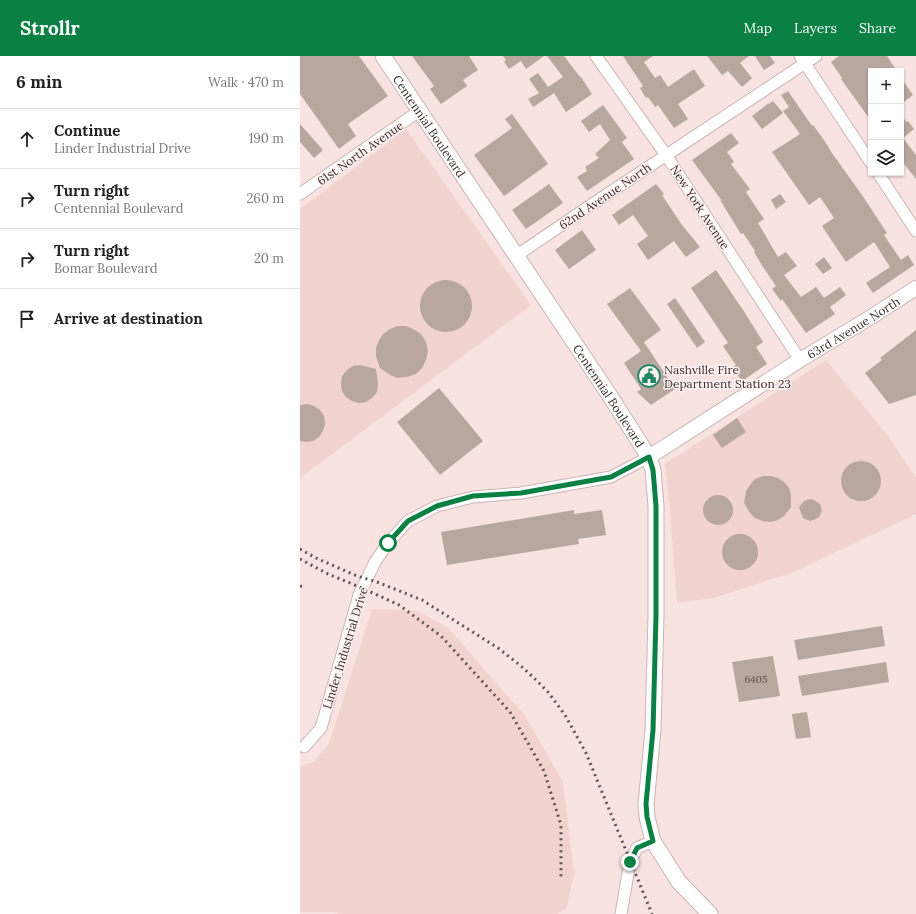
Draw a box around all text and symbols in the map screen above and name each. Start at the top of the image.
text: Strollr [20,16,80,40]
text: Map [744,19,772,37]
text: Layers [794,19,837,37]
text: Share [859,19,896,37]
map controls [868,68,904,176]
button: + [868,68,904,104]
text: 6 min [16,71,62,93]
street label: Centennial Boulevard [390,72,469,180]
text: Walk · 470 m [208,74,284,91]
button: − [868,104,904,140]
street label: 61st North Avenue [314,117,406,188]
text: Continue [54,121,120,140]
icon: ahead [16,128,38,150]
text: 190 m [249,130,284,147]
text: Linder Industrial Drive [54,140,191,157]
button: layers [868,140,904,176]
street label: 62nd Avenue North [556,160,654,232]
street label: New York Avenue [667,162,733,252]
text: Turn right [54,181,130,200]
icon: right [16,188,38,210]
text: 260 m [246,190,284,207]
text: Centennial Boulevard [54,200,184,217]
text: Turn right [54,241,130,260]
icon: right [16,248,38,270]
text: 20 m [254,250,284,267]
text: Bomar Boulevard [54,260,158,277]
street label: 63rd Avenue North [804,293,903,362]
icon: arrive [16,308,38,330]
text: Arrive at destination [54,309,203,328]
street label: Centennial Boulevard [570,341,648,450]
place label: Nashville Fire Department Station 23 [664,362,791,391]
public building icon: Nashville Fire Department Station 23 [636,363,662,389]
route start [379,534,397,552]
street label: Linder Industrial Drive [319,585,371,711]
house number: 6405 [745,673,767,686]
route end [621,853,639,871]

